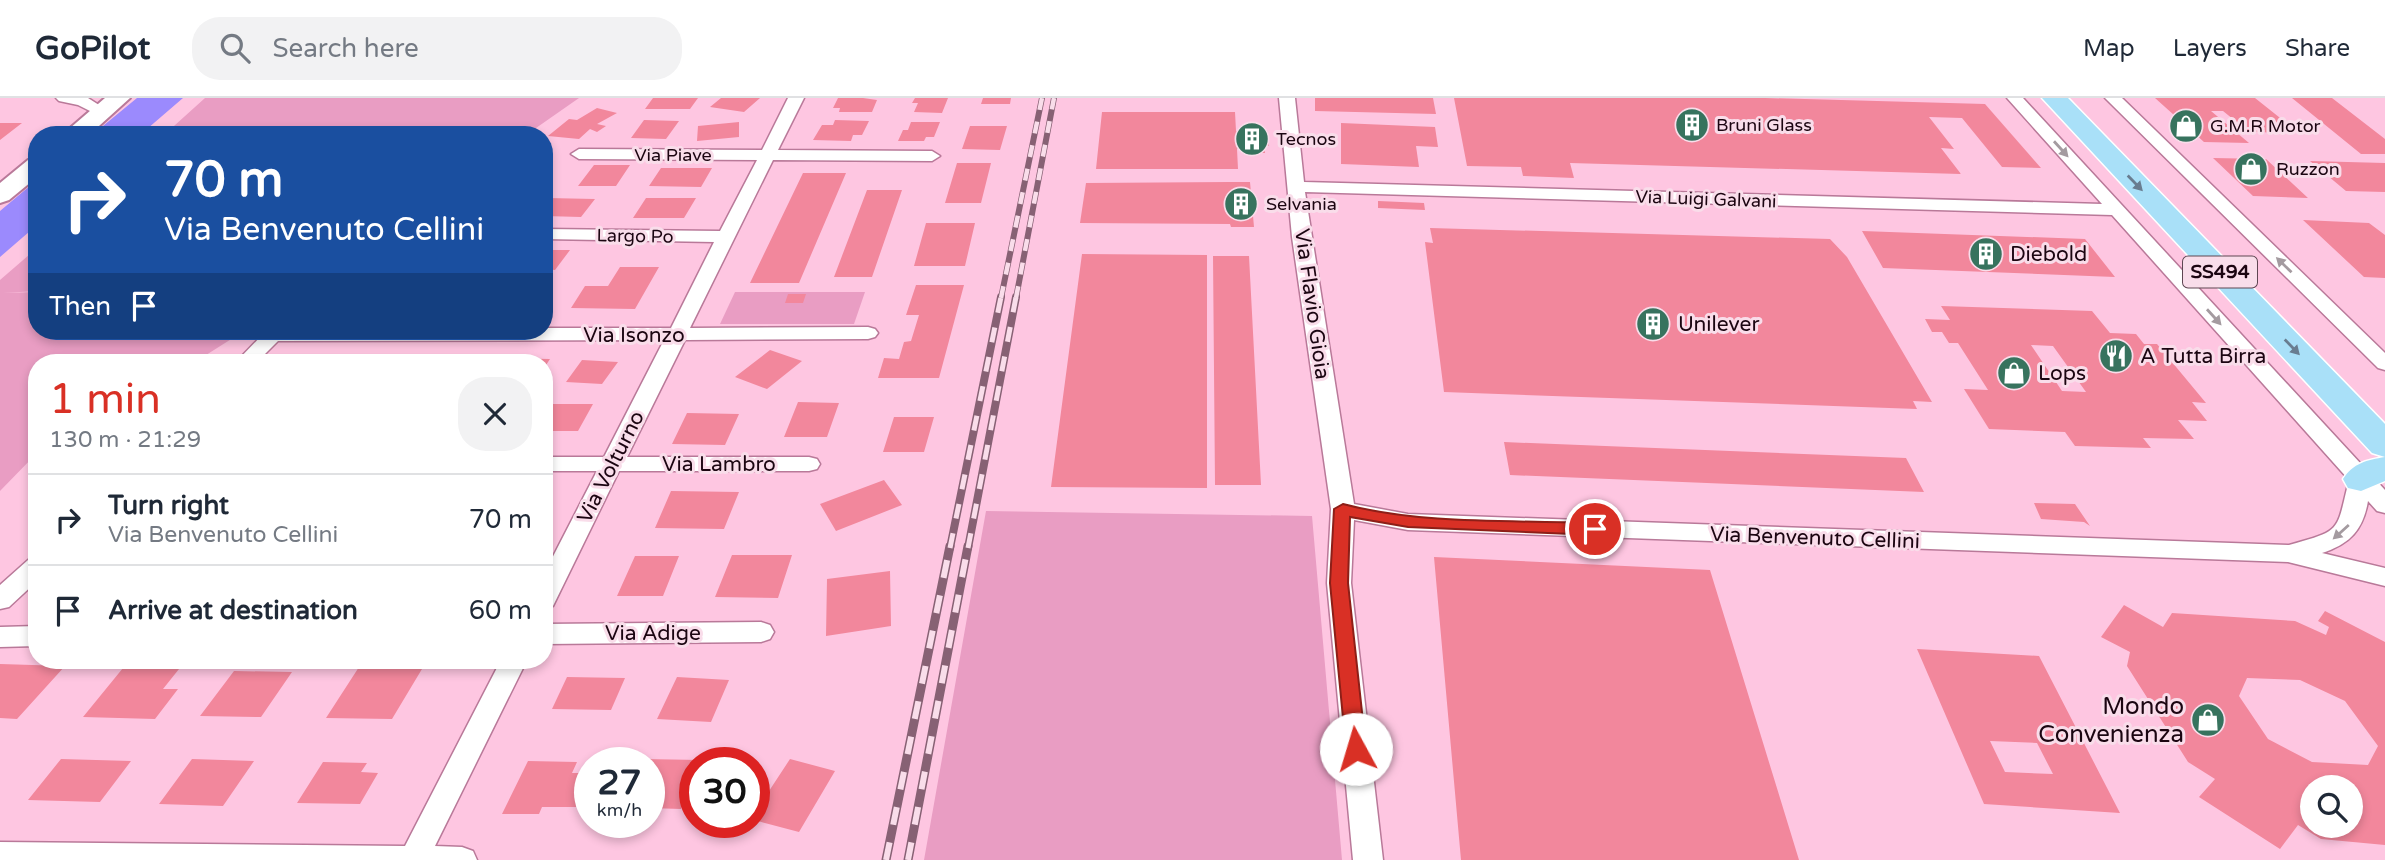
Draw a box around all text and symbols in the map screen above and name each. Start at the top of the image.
search box [192,17,682,80]
text: GoPilot [35,29,150,68]
icon: search [216,29,254,67]
text: Search here [272,33,419,64]
text: Map [2083,34,2135,63]
text: Layers [2173,34,2247,63]
text: Share [2285,34,2350,63]
building icon: Bruni Glass [1673,106,1711,144]
shop icon: G.M.R Motor [2167,107,2205,145]
place label: Bruni Glass [1716,114,1812,136]
place label: G.M.R Motor [2210,115,2321,137]
building icon: Tecnos [1233,120,1271,158]
place label: Tecnos [1276,128,1336,150]
one-way arrow [2053,140,2068,157]
street label: Via Piave [634,144,712,166]
shop icon: Ruzzon [2232,150,2270,188]
text: 70 m [164,151,283,210]
icon: right [49,154,140,245]
place label: Ruzzon [2276,158,2340,180]
one-way arrow [2127,174,2143,192]
building icon: Selvania [1222,185,1260,223]
street label: Via Luigi Galvani [1635,186,1777,212]
place label: Selvania [1266,193,1337,215]
text: Via Benvenuto Cellini [164,211,484,249]
street label: Largo Po [596,224,674,248]
street label: Via Flavio Gioia [1289,227,1335,381]
building icon: Diebold [1967,235,2005,273]
place label: Diebold [2010,242,2087,267]
road number: SS494 [2183,256,2257,288]
one-way arrow [2275,257,2292,274]
icon: arrive [125,287,163,325]
text: Then [49,291,111,322]
building icon: Unilever [1634,305,1672,343]
one-way arrow [2206,308,2222,326]
place label: Unilever [1678,312,1759,337]
street label: Via Isonzo [583,323,685,348]
restaurant icon: A Tutta Birra [2097,337,2135,375]
one-way arrow [2284,339,2301,356]
place label: A Tutta Birra [2140,344,2266,369]
shop icon: Lops [1995,354,2033,392]
place label: Lops [2038,361,2086,386]
text: 1 min [49,374,161,425]
button: close [458,377,532,451]
street label: Via Volturno [572,407,650,527]
text: 130 m · 21:29 [49,426,201,454]
street label: Via Lambro [662,452,776,477]
text: Turn right [108,490,229,521]
pin [1565,499,1625,559]
icon: right [49,501,87,539]
text: 70 m [469,504,532,535]
icon: arrive [1576,510,1614,548]
text: Via Benvenuto Cellini [108,521,338,549]
street label: Via Benvenuto Cellini [1710,522,1920,554]
one-way arrow [2332,524,2350,540]
icon: arrive [49,592,87,630]
text: Arrive at destination [108,595,358,626]
text: 60 m [469,595,532,626]
street label: Via Adige [605,621,701,646]
place label: Mondo Convenienza [2038,692,2184,749]
shop icon: Mondo Convenienza [2189,701,2227,739]
position arrow [1319,712,1393,786]
speed limit sign: 30 [679,747,770,838]
text: 27 [598,762,641,804]
map controls [2300,775,2363,838]
button: search [2300,775,2363,838]
text: km/h [597,799,642,821]

